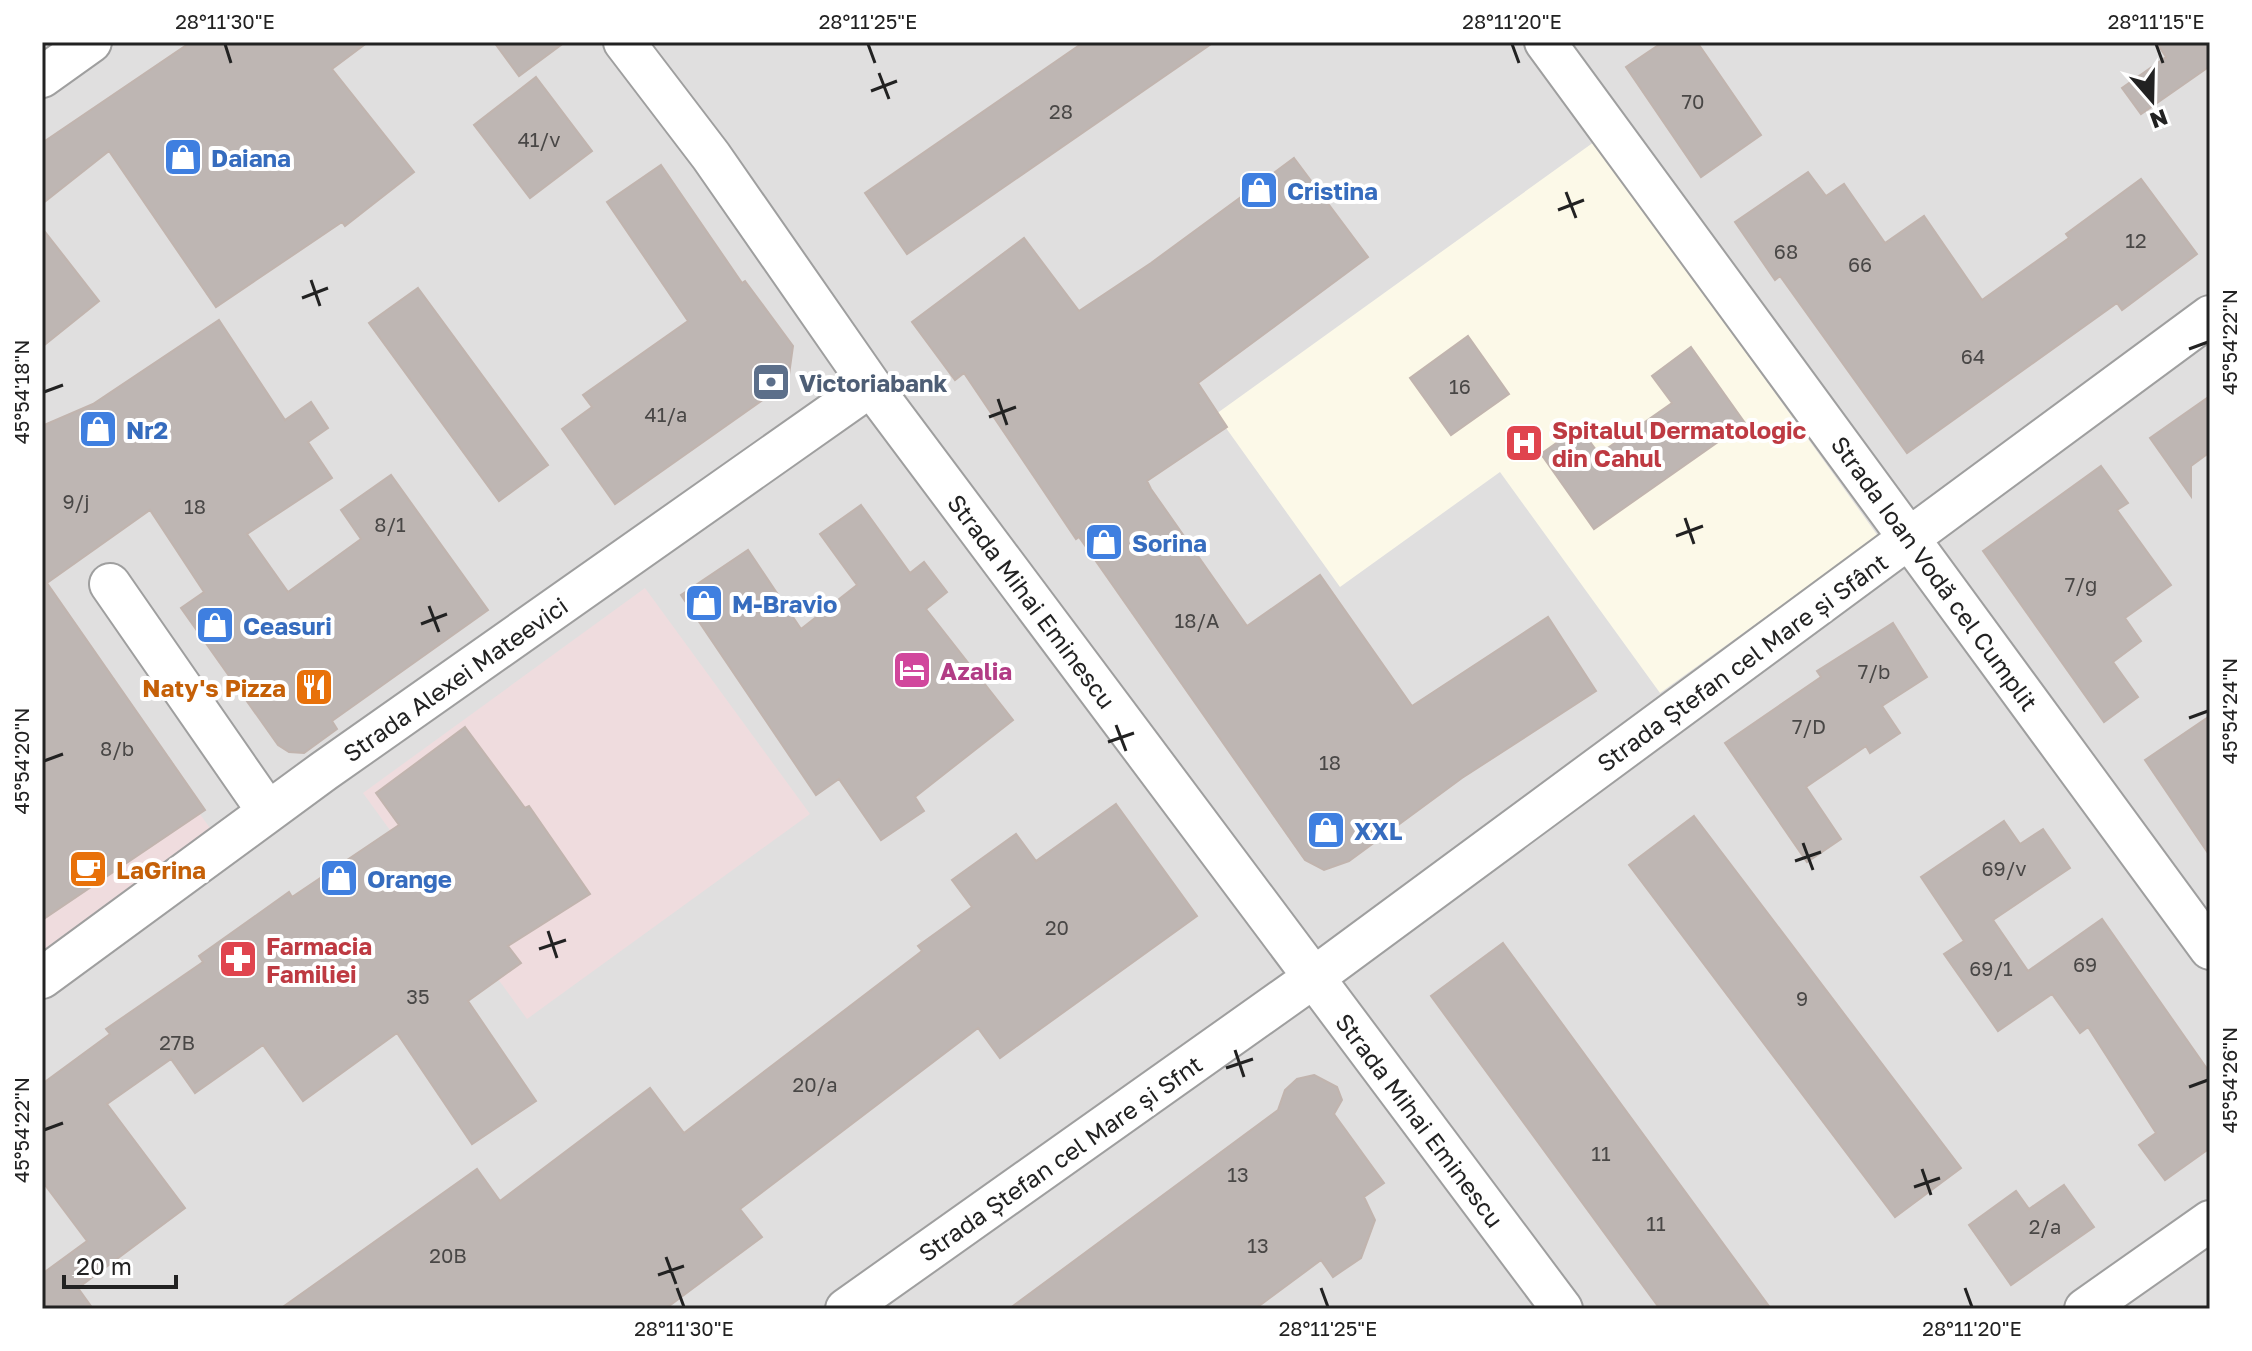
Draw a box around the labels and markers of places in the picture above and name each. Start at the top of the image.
shop icon: Daiana [162,136,204,178]
place label: Daiana [211,143,291,172]
shop icon: Cristina [1238,169,1280,211]
place label: Cristina [1287,176,1378,205]
bank icon: Victoriabank [750,361,792,403]
place label: Victoriabank [799,368,947,397]
shop icon: Nr2 [77,408,119,450]
place label: Nr2 [126,415,168,444]
place label: Spitalul Dermatologic din Cahul [1552,415,1807,472]
hospital icon: Spitalul Dermatologic din Cahul [1503,422,1545,464]
shop icon: Sorina [1083,521,1125,563]
place label: Sorina [1132,528,1207,557]
shop icon: M-Bravio [683,582,725,624]
place label: M-Bravio [732,589,837,618]
shop icon: Ceasuri [194,604,236,646]
place label: Ceasuri [243,611,332,640]
hotel icon: Azalia [891,649,933,691]
place label: Azalia [940,656,1012,685]
restaurant icon: Naty's Pizza [293,666,335,708]
place label: Naty's Pizza [142,673,286,702]
shop icon: XXL [1305,809,1347,851]
place label: XXL [1354,816,1403,845]
cafe icon: LaGrina [67,848,109,890]
place label: LaGrina [116,855,206,884]
shop icon: Orange [318,857,360,899]
place label: Orange [367,864,452,893]
place label: Farmacia Familiei [266,931,372,988]
pharmacy icon: Farmacia Familiei [217,938,259,980]

